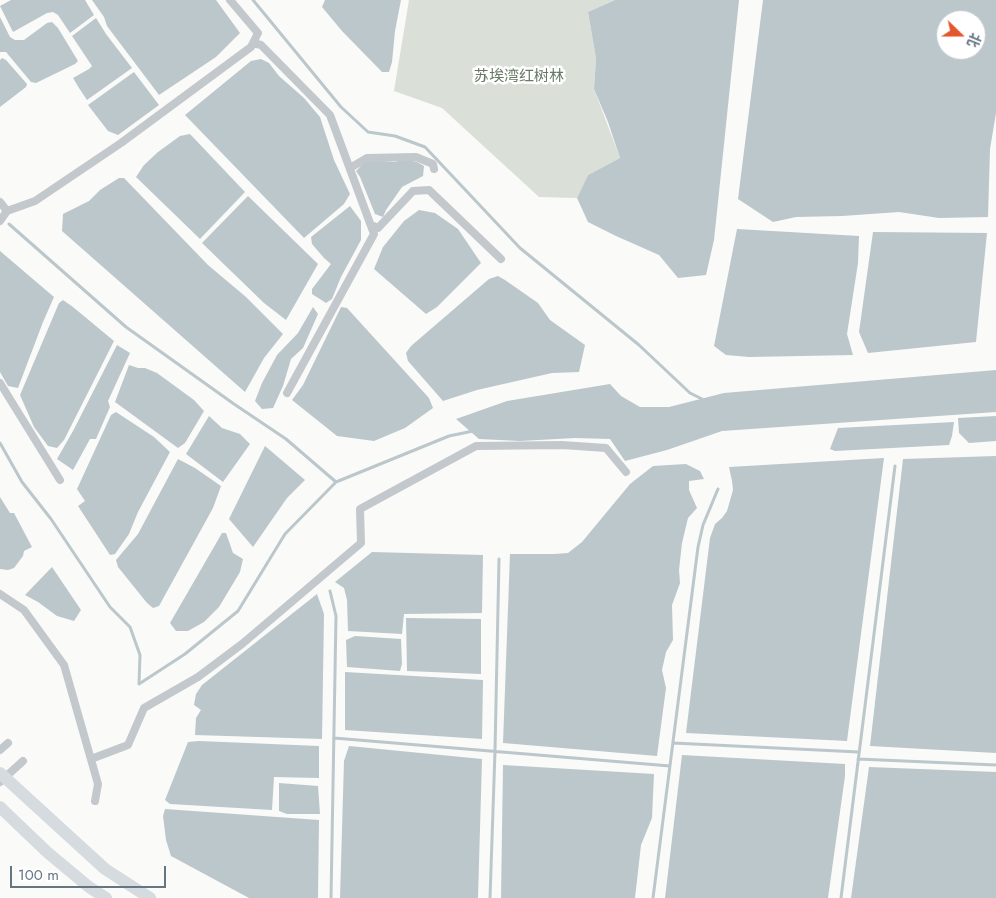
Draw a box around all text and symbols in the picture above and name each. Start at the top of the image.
north arrow [936,10,986,60]
text: 北 [962,30,986,50]
park label: 苏埃湾红树林 [474,68,564,86]
scale bar [12,856,169,888]
text: 100 m [18,864,59,886]

